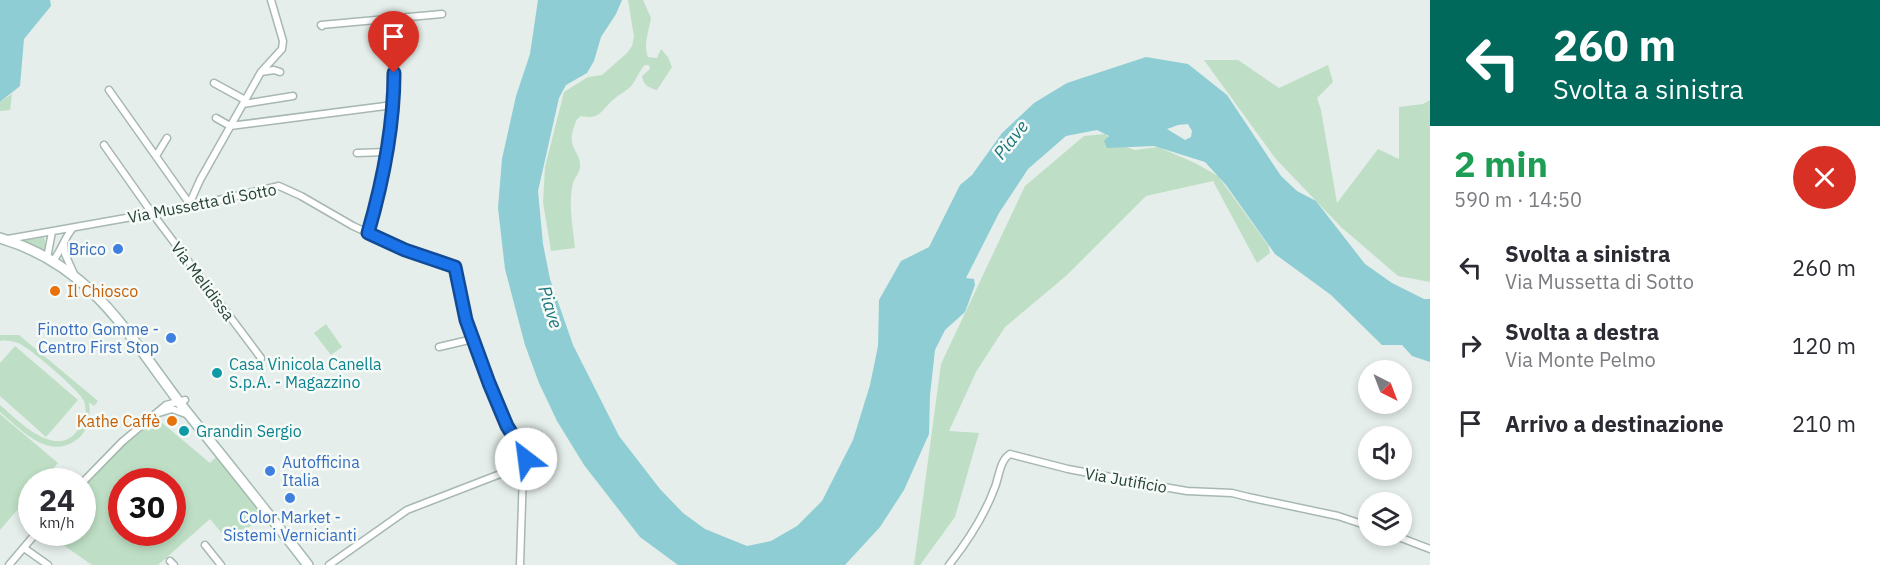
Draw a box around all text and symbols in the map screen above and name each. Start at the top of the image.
pin [368,11,419,73]
text: 260 m [1553,18,1676,73]
icon: arrive [377,20,410,53]
icon: left [1454,24,1532,102]
text: Svolta a sinistra [1553,71,1744,106]
water label: Piave [988,115,1033,164]
text: 2 min [1454,140,1548,187]
button: close [1793,146,1856,209]
street label: Via Mussetta di Sotto [126,179,278,227]
text: 590 m · 14:50 [1454,186,1582,213]
street label: Via Melidissa [167,238,239,325]
place label: Brico [69,239,106,259]
text: Svolta a sinistra [1505,239,1670,268]
marker: Brico [111,242,125,256]
icon: left [1454,251,1487,284]
text: 260 m [1792,253,1856,282]
text: Via Mussetta di Sotto [1505,268,1694,295]
place label: Il Chiosco [67,281,138,301]
water label: Piave [533,283,568,331]
marker: Il Chiosco [48,284,62,298]
text: Svolta a destra [1505,317,1659,346]
place label: Finotto Gomme - Centro First Stop [37,319,159,357]
icon: right [1454,329,1487,362]
marker: Finotto Gomme - Centro First Stop [164,331,178,345]
text: 120 m [1792,331,1856,360]
text: Via Monte Pelmo [1505,346,1656,373]
place label: Casa Vinicola Canella S.p.A. - Magazzino [229,354,382,392]
north arrow [1358,360,1412,414]
map controls [1358,360,1412,546]
marker: Casa Vinicola Canella S.p.A. - Magazzino [210,366,224,380]
icon: arrive [1454,407,1487,440]
text: Arrivo a destinazione [1505,409,1724,438]
text: 210 m [1792,409,1856,438]
place label: Kathe Caffè [77,411,160,431]
marker: Kathe Caffè [165,414,179,428]
place label: Grandin Sergio [196,421,302,441]
marker: Grandin Sergio [177,424,191,438]
button: sound [1358,426,1412,480]
position arrow [494,427,558,491]
place label: Autofficina Italia [282,452,360,490]
street label: Via Jutificio [1083,463,1169,497]
marker: Autofficina Italia [263,464,277,478]
speed limit sign: 30 [108,468,186,546]
text: 24 [39,480,75,519]
marker: Color Market - Sistemi Vernicianti [283,491,297,505]
button: layers [1358,492,1412,546]
place label: Color Market - Sistemi Vernicianti [223,507,357,545]
text: km/h [39,513,75,532]

